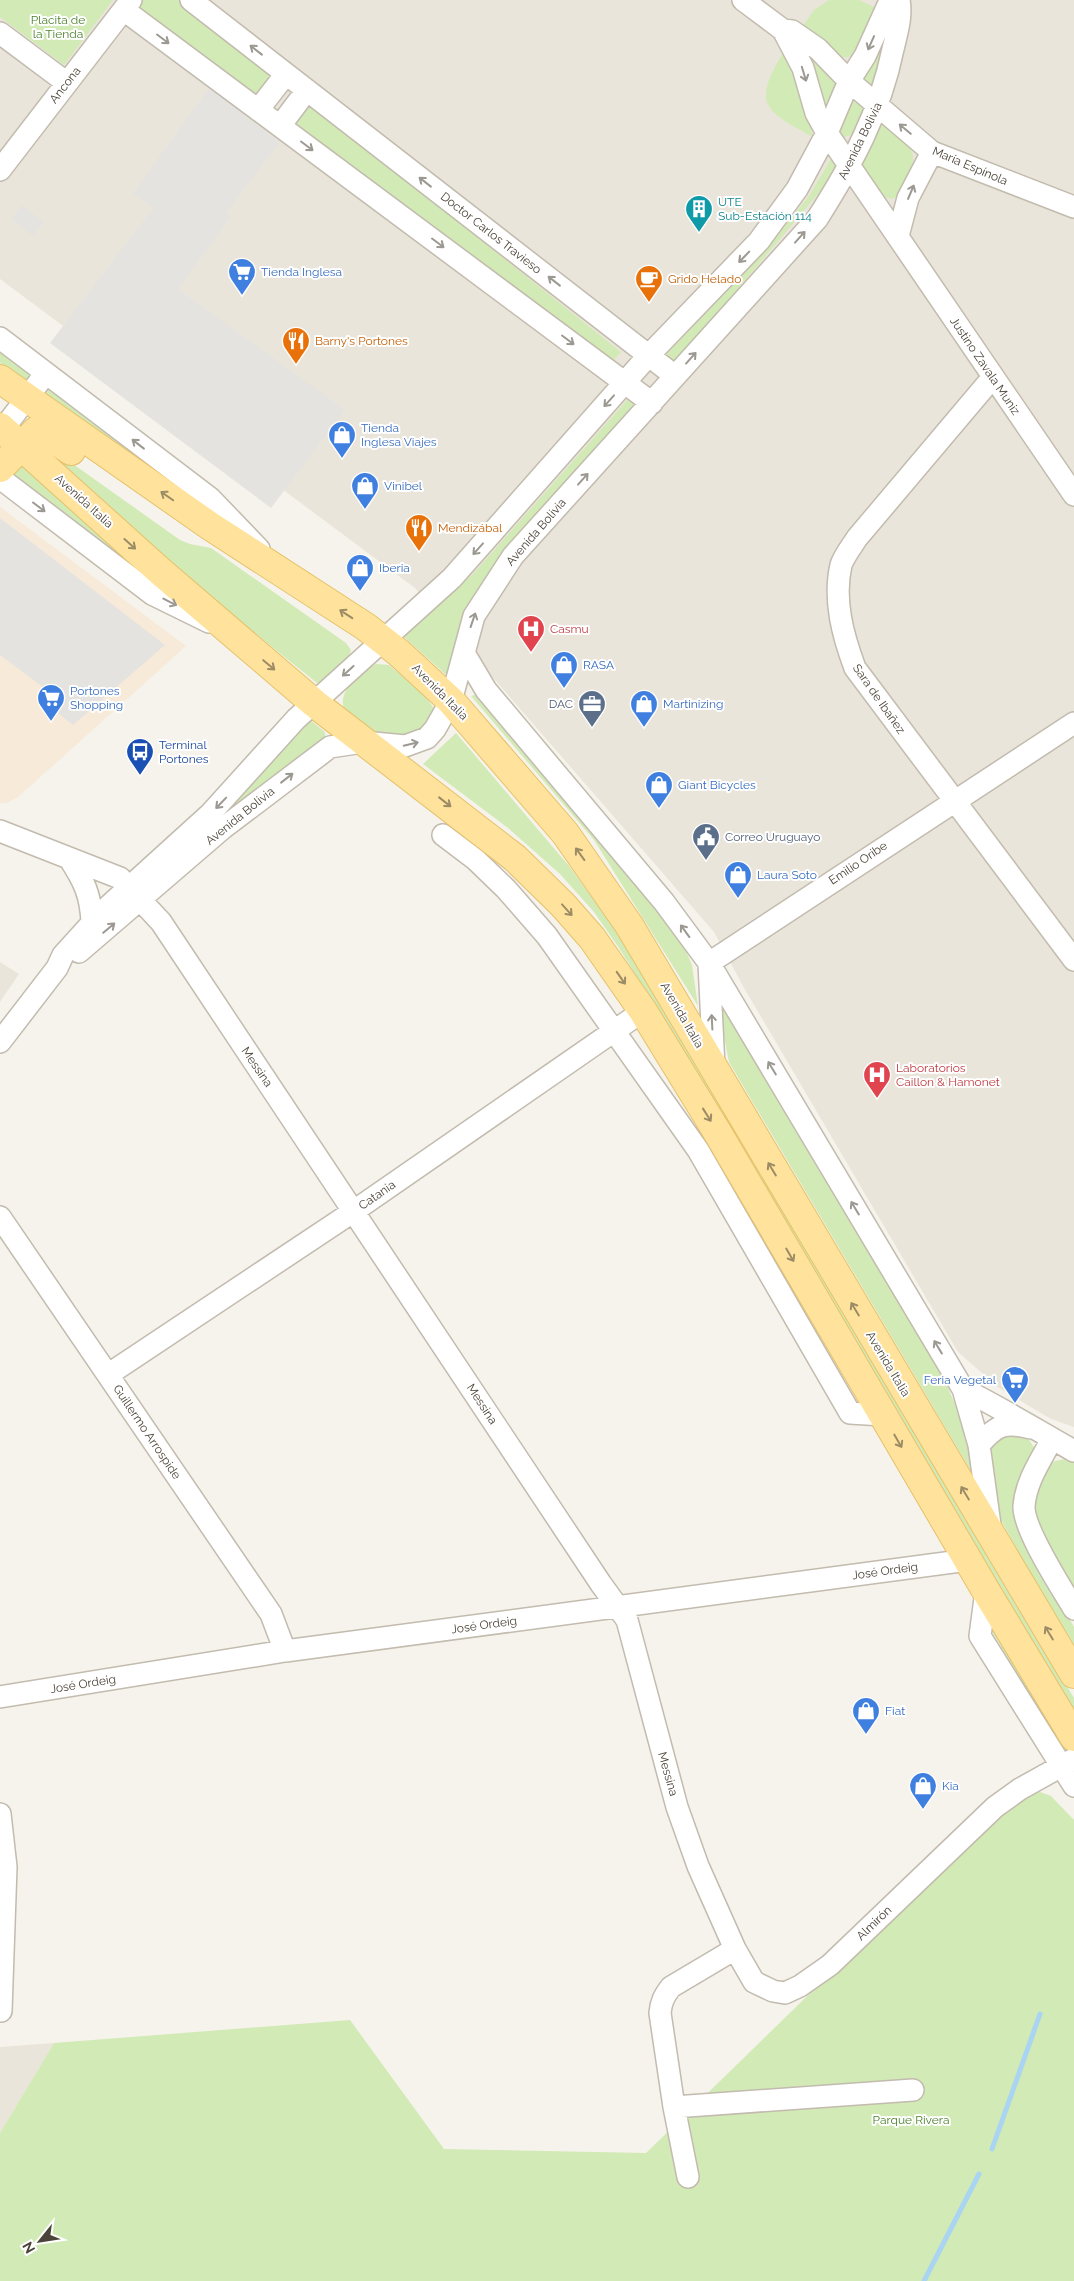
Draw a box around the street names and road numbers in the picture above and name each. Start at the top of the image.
street label: Ancona [46,64,84,106]
street label: Avenida Bolivia [835,100,885,182]
street label: María Espínola [930,144,1010,188]
street label: Doctor Carlos Travieso [438,189,544,277]
street label: Justino Zavala Muniz [947,314,1023,418]
street label: Avenida Italia [52,471,116,531]
street label: Avenida Bolivia [503,496,569,568]
street label: Avenida Italia [409,661,471,723]
street label: Sara de Ibañez [850,661,908,737]
street label: Avenida Bolivia [203,784,277,848]
street label: Emilio Oribe [826,838,890,888]
street label: Avenida Italia [658,980,706,1050]
street label: Messina [239,1044,275,1090]
street label: Catania [356,1177,398,1213]
street label: Avenida Italia [863,1329,913,1399]
street label: Messina [464,1381,500,1427]
street label: Guillermo Arrospide [110,1382,184,1482]
street label: José Ordeig [851,1559,919,1583]
street label: José Ordeig [450,1613,518,1637]
street label: José Ordeig [49,1672,117,1696]
street label: Messina [655,1750,681,1798]
street label: Almirón [854,1903,894,1943]

